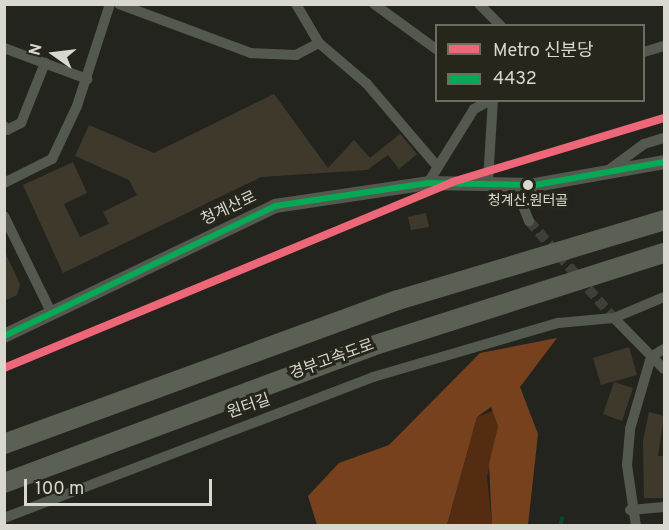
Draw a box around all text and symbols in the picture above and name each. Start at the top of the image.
north arrow [24,24,84,84]
legend [435,24,645,102]
text: Metro 신분당 [493,40,594,63]
text: N [25,42,48,58]
text: 4432 [493,68,537,91]
marker: 청계산.원터골 [522,179,534,191]
street label: 청계산로 [198,188,260,230]
place label: 청계산.원터골 [488,194,568,210]
street label: 경부고속도로 [287,336,377,384]
street label: 원터길 [225,391,273,423]
scale bar [27,467,214,505]
text: 100 m [35,478,84,501]

